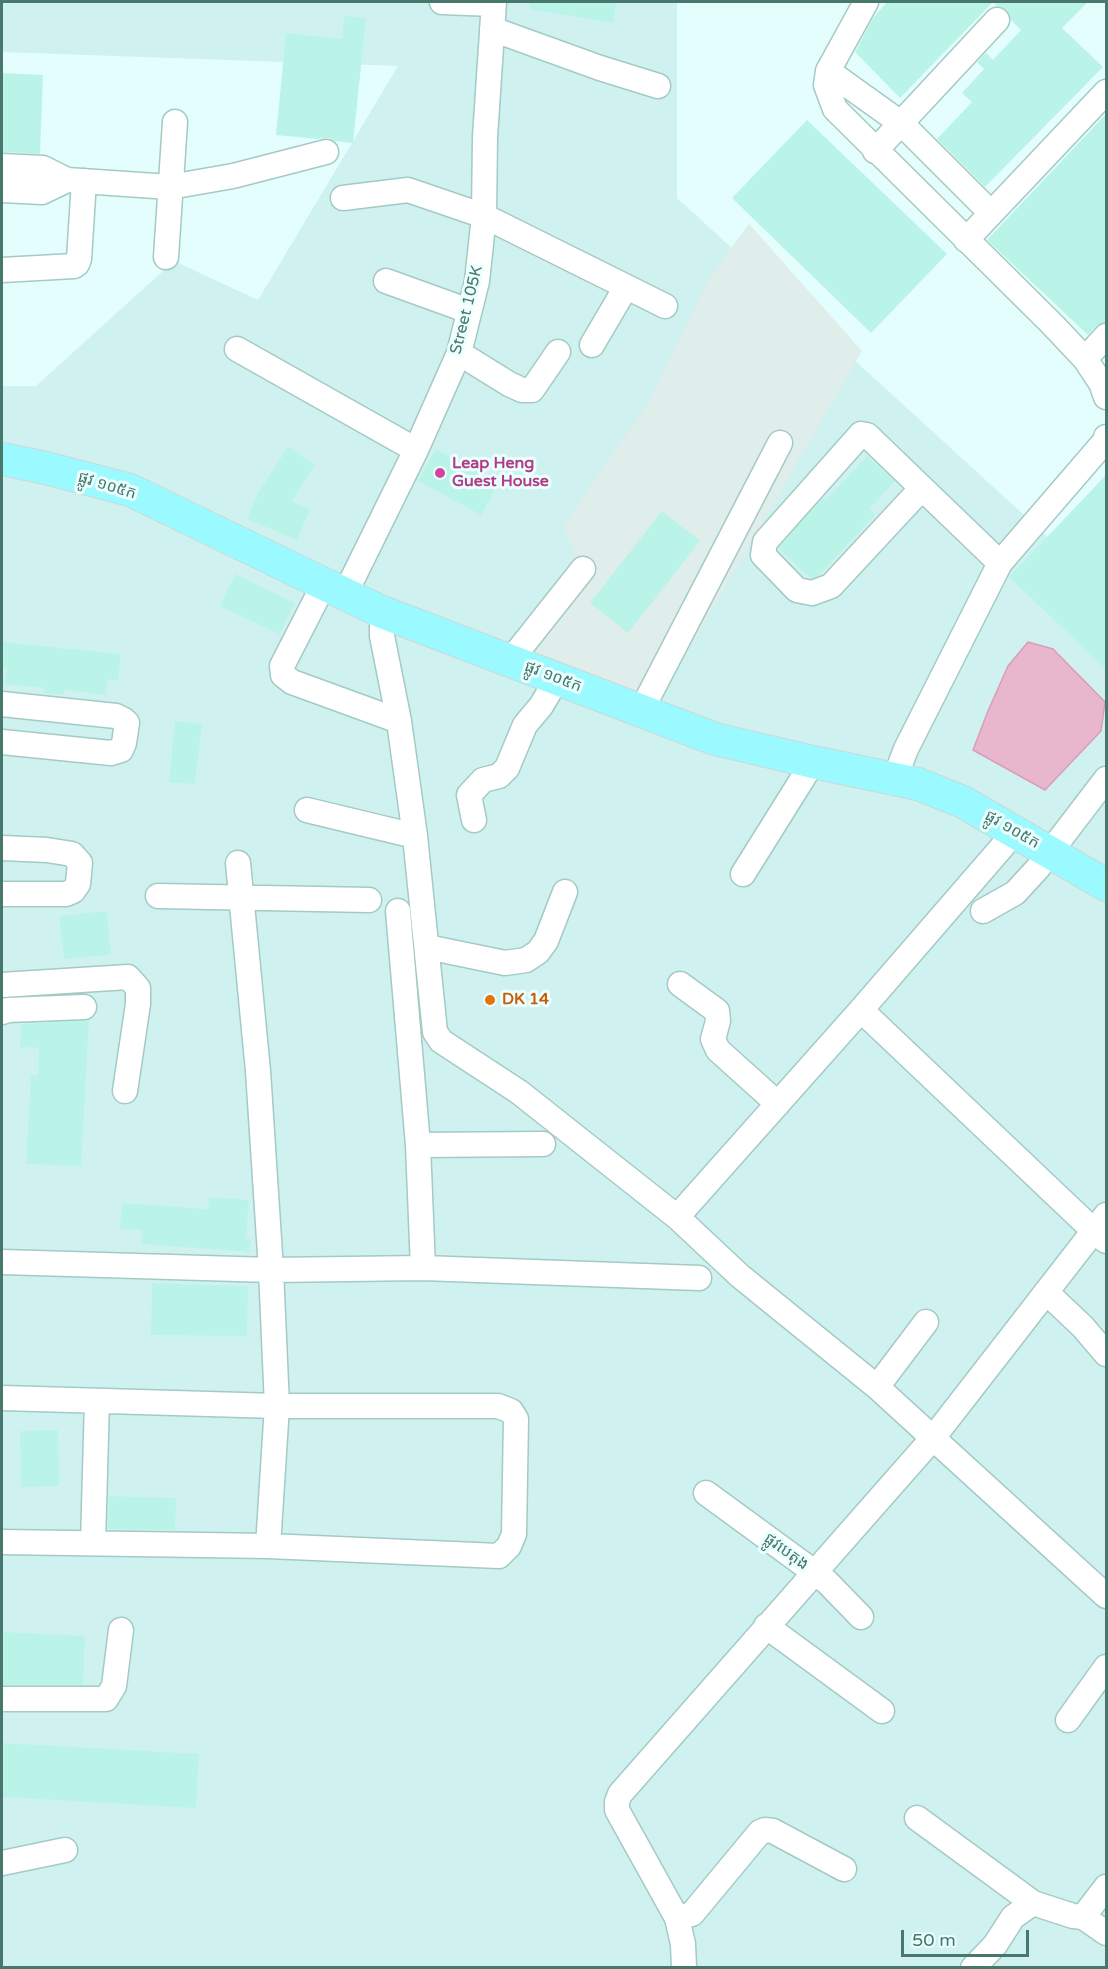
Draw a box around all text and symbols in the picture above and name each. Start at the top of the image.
street label: Street 105K [447,264,487,356]
place label: Leap Heng Guest House [452,454,549,492]
marker: Leap Heng Guest House [433,466,447,480]
street label: ផ្លូវ ១០៥ក [75,468,139,504]
street label: ផ្លូវ ១០៥ក [521,657,585,697]
street label: ផ្លូវ ១០៥ក [981,807,1043,853]
place label: DK 14 [502,990,549,1010]
marker: DK 14 [483,993,497,1007]
street label: ផ្លូវបេតុង [760,1529,812,1575]
scale bar [904,1918,1032,1956]
text: 50 m [912,1929,956,1951]

